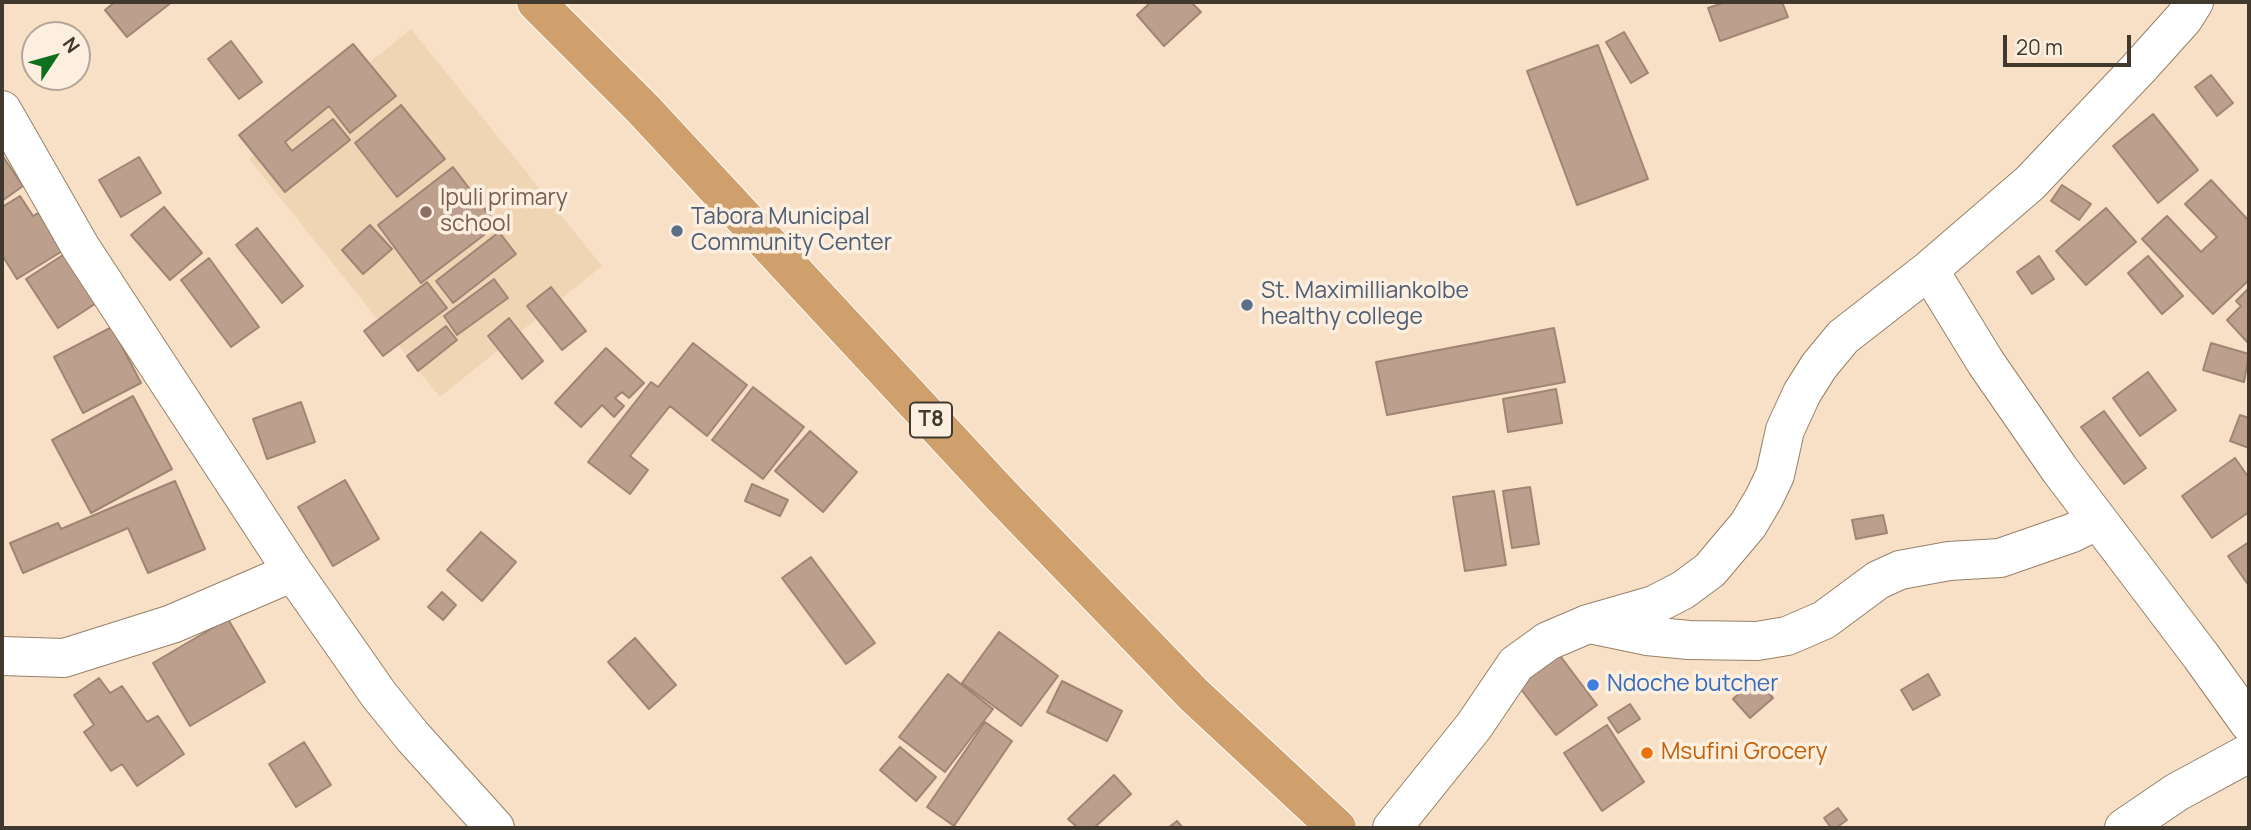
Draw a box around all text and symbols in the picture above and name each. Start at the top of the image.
north arrow [21,21,91,91]
scale bar [2006,21,2134,65]
text: N [57,32,86,58]
text: 20 m [2016,33,2063,61]
place label: Ipuli primary school [440,185,568,239]
marker: Ipuli primary school [418,204,434,220]
place label: Tabora Municipal Community Center [691,204,892,258]
marker: Tabora Municipal Community Center [669,223,685,239]
place label: St. Maximilliankolbe healthy college [1261,278,1469,332]
marker: St. Maximilliankolbe healthy college [1239,297,1255,313]
road number: T8 [910,402,952,438]
place label: Ndoche butcher [1607,671,1779,699]
marker: Ndoche butcher [1585,677,1601,693]
place label: Msufini Grocery [1661,739,1828,767]
marker: Msufini Grocery [1639,745,1655,761]

